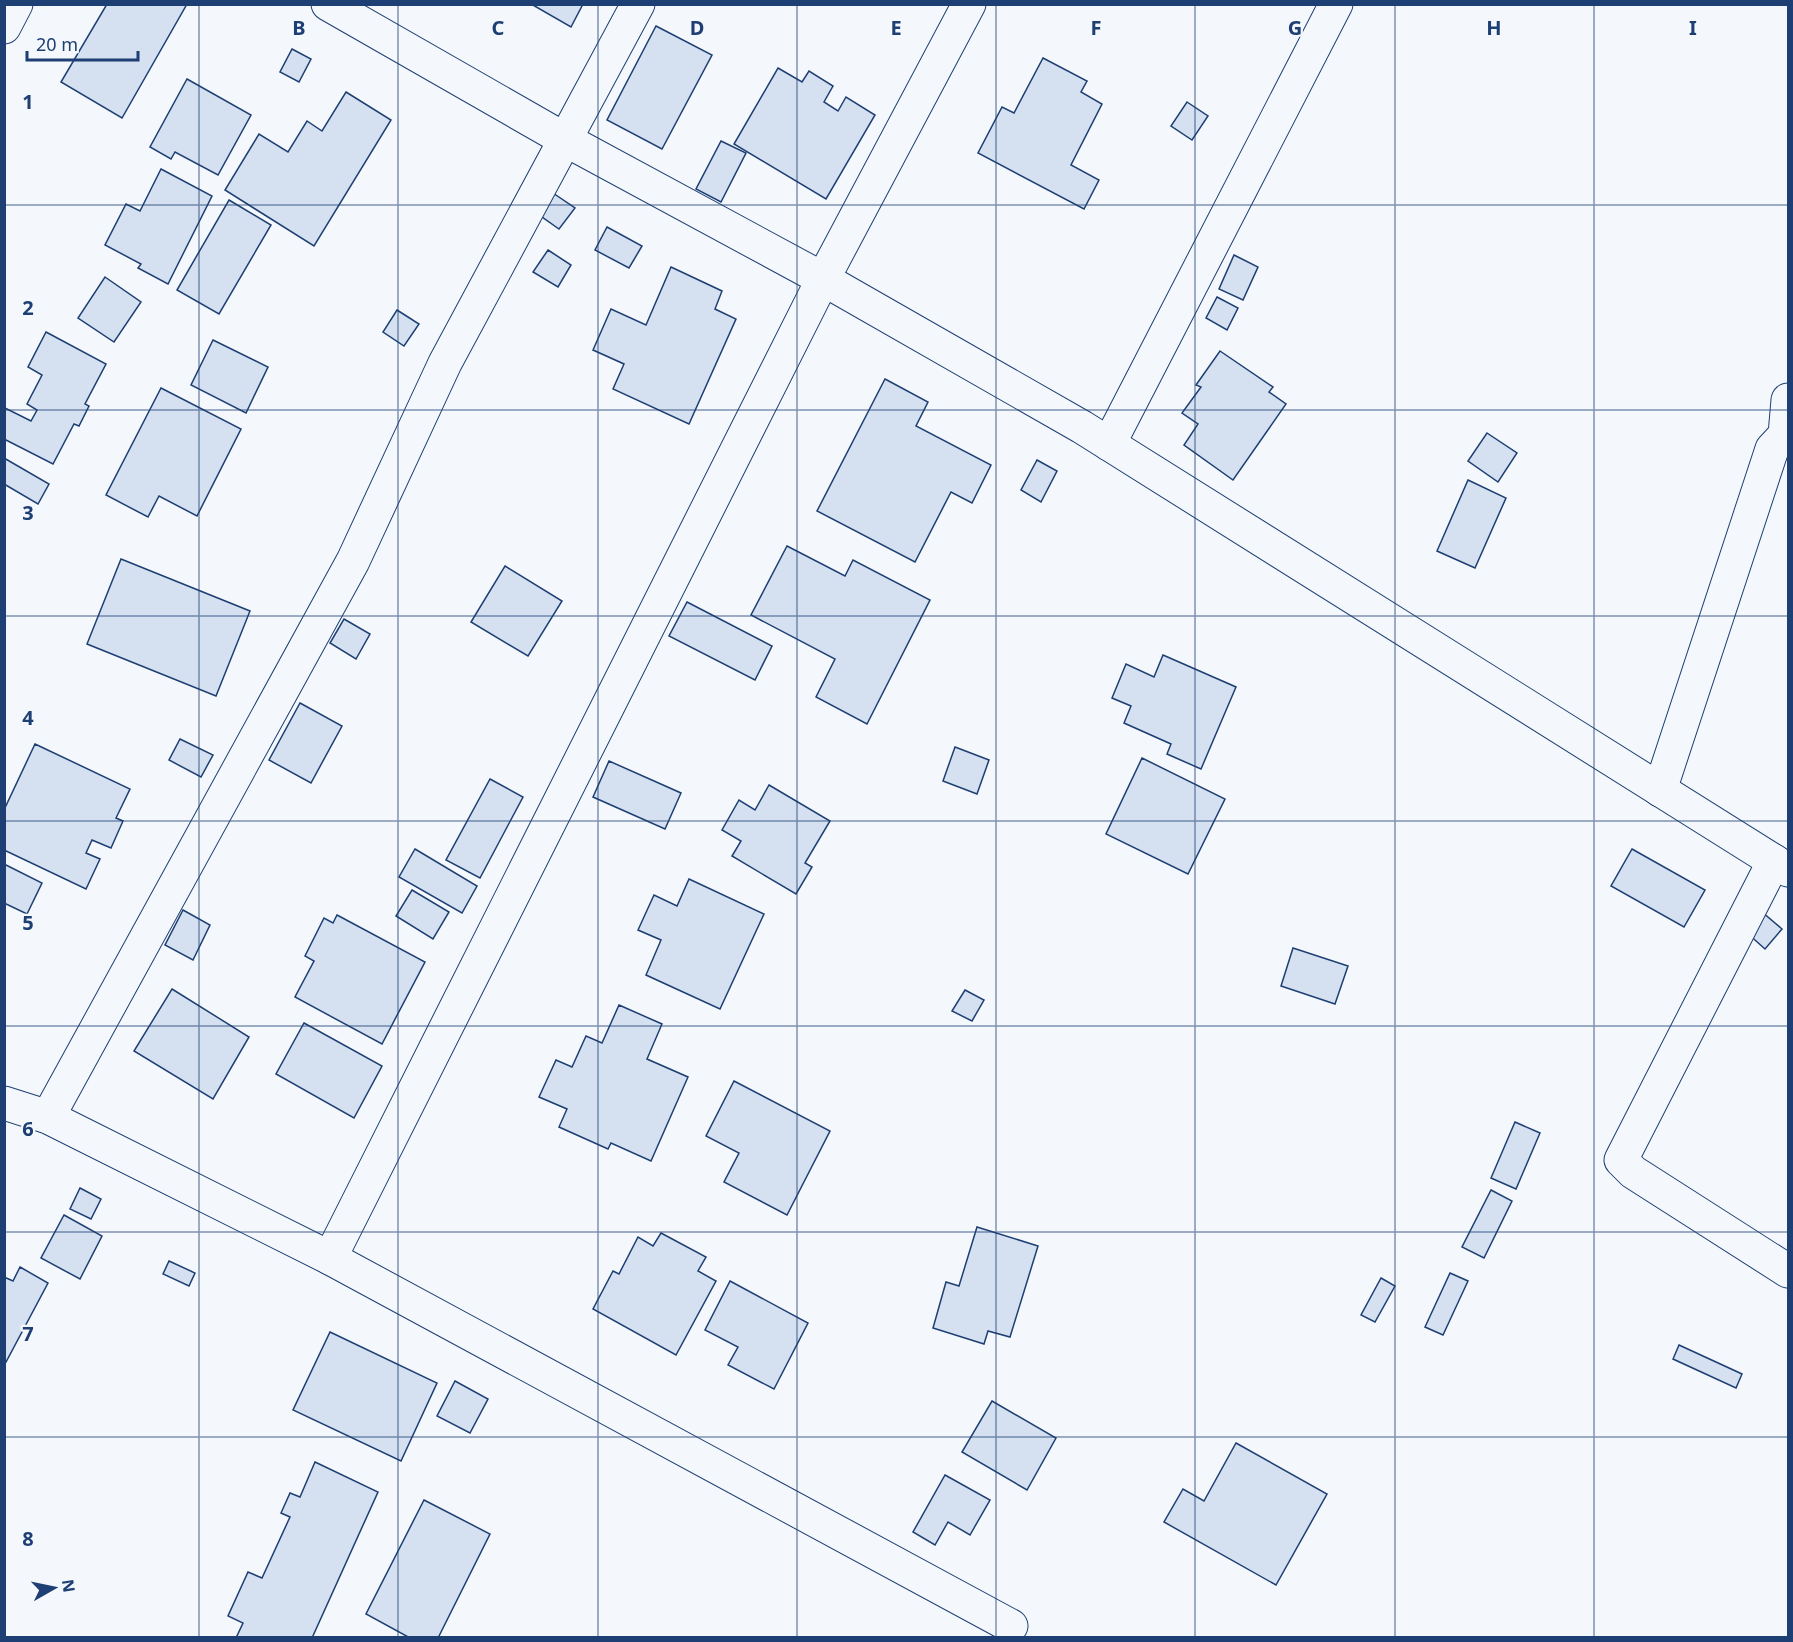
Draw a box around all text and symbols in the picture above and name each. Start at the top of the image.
text: B [292,14,306,41]
text: C [492,14,505,41]
text: D [690,14,704,41]
text: E [890,14,902,41]
text: F [1091,14,1101,41]
text: G [1288,14,1302,41]
text: H [1486,14,1502,41]
text: I [1689,14,1697,41]
scale bar [27,24,138,62]
text: 20 m [36,32,78,56]
text: 1 [22,88,34,115]
text: 2 [22,294,34,321]
text: 3 [22,499,34,526]
text: 4 [22,704,34,731]
text: 5 [22,909,34,936]
text: 6 [22,1115,34,1142]
text: 7 [22,1320,34,1347]
text: 8 [22,1525,34,1552]
north arrow [24,1558,84,1618]
text: N [57,1578,81,1594]

